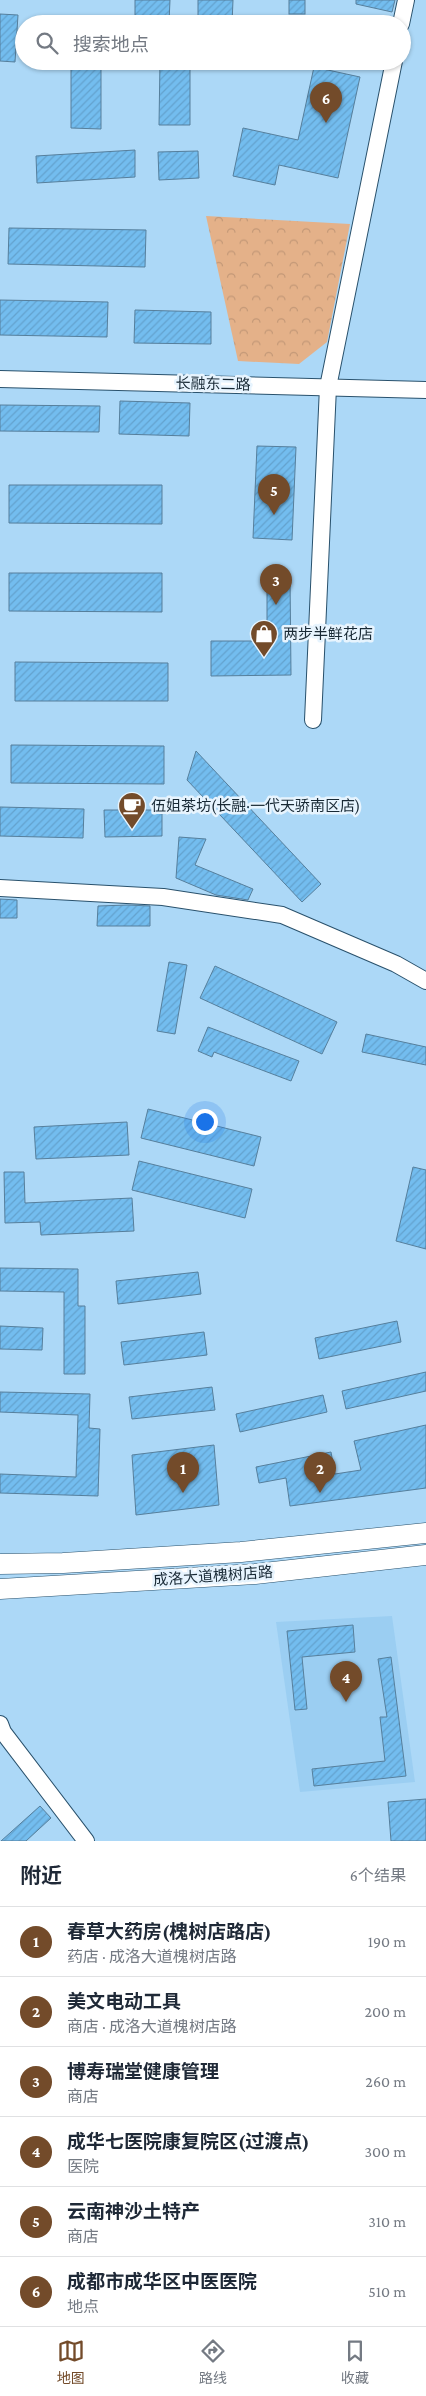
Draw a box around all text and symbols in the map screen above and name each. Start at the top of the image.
search box [15,15,411,70]
icon: search [33,29,61,57]
text: 搜索地点 [73,34,149,55]
pin: 6 [310,82,342,123]
street label: 长融东二路 [175,375,251,393]
pin: 5 [258,474,290,515]
pin: 3 [260,564,292,605]
shop icon: 两步半鲜花店 [249,619,279,658]
place label: 两步半鲜花店 [283,626,373,642]
cafe icon: 伍姐茶坊(长融·一代天骄南区店) [117,791,147,830]
place label: 伍姐茶坊(长融·一代天骄南区店) [151,797,360,815]
your location [192,1109,218,1135]
pin: 1 [167,1452,199,1493]
pin: 2 [304,1452,336,1493]
street label: 成洛大道槐树店路 [153,1563,273,1588]
pin: 4 [330,1661,362,1702]
text: 附近 [20,1864,62,1888]
text: 6个结果 [350,1867,406,1884]
text: 春草大药房(槐树店路店) [67,1921,271,1942]
text: 1 [33,1933,39,1950]
text: 190 m [368,1933,406,1950]
text: 药店 · 成洛大道槐树店路 [67,1948,237,1965]
text: 美文电动工具 [67,1991,181,2012]
text: 2 [32,2003,40,2020]
text: 200 m [364,2003,406,2020]
text: 商店 · 成洛大道槐树店路 [67,2018,237,2035]
text: 博寿瑞堂健康管理 [67,2061,219,2082]
text: 3 [32,2073,40,2090]
text: 260 m [365,2073,406,2090]
text: 商店 [67,2088,99,2105]
text: 成华七医院康复院区(过渡点) [67,2131,309,2152]
text: 4 [32,2143,40,2160]
text: 300 m [364,2143,406,2160]
text: 医院 [67,2158,99,2175]
text: 云南神沙土特产 [67,2201,200,2222]
text: 5 [32,2213,40,2230]
text: 310 m [368,2213,406,2230]
text: 商店 [67,2228,99,2245]
text: 成都市成华区中医医院 [67,2271,257,2292]
text: 6 [32,2283,40,2300]
text: 510 m [368,2283,406,2300]
text: 地点 [67,2298,99,2315]
tab: 地图 [57,2337,85,2387]
tab: 路线 [199,2337,227,2387]
tab: 收藏 [341,2337,369,2387]

